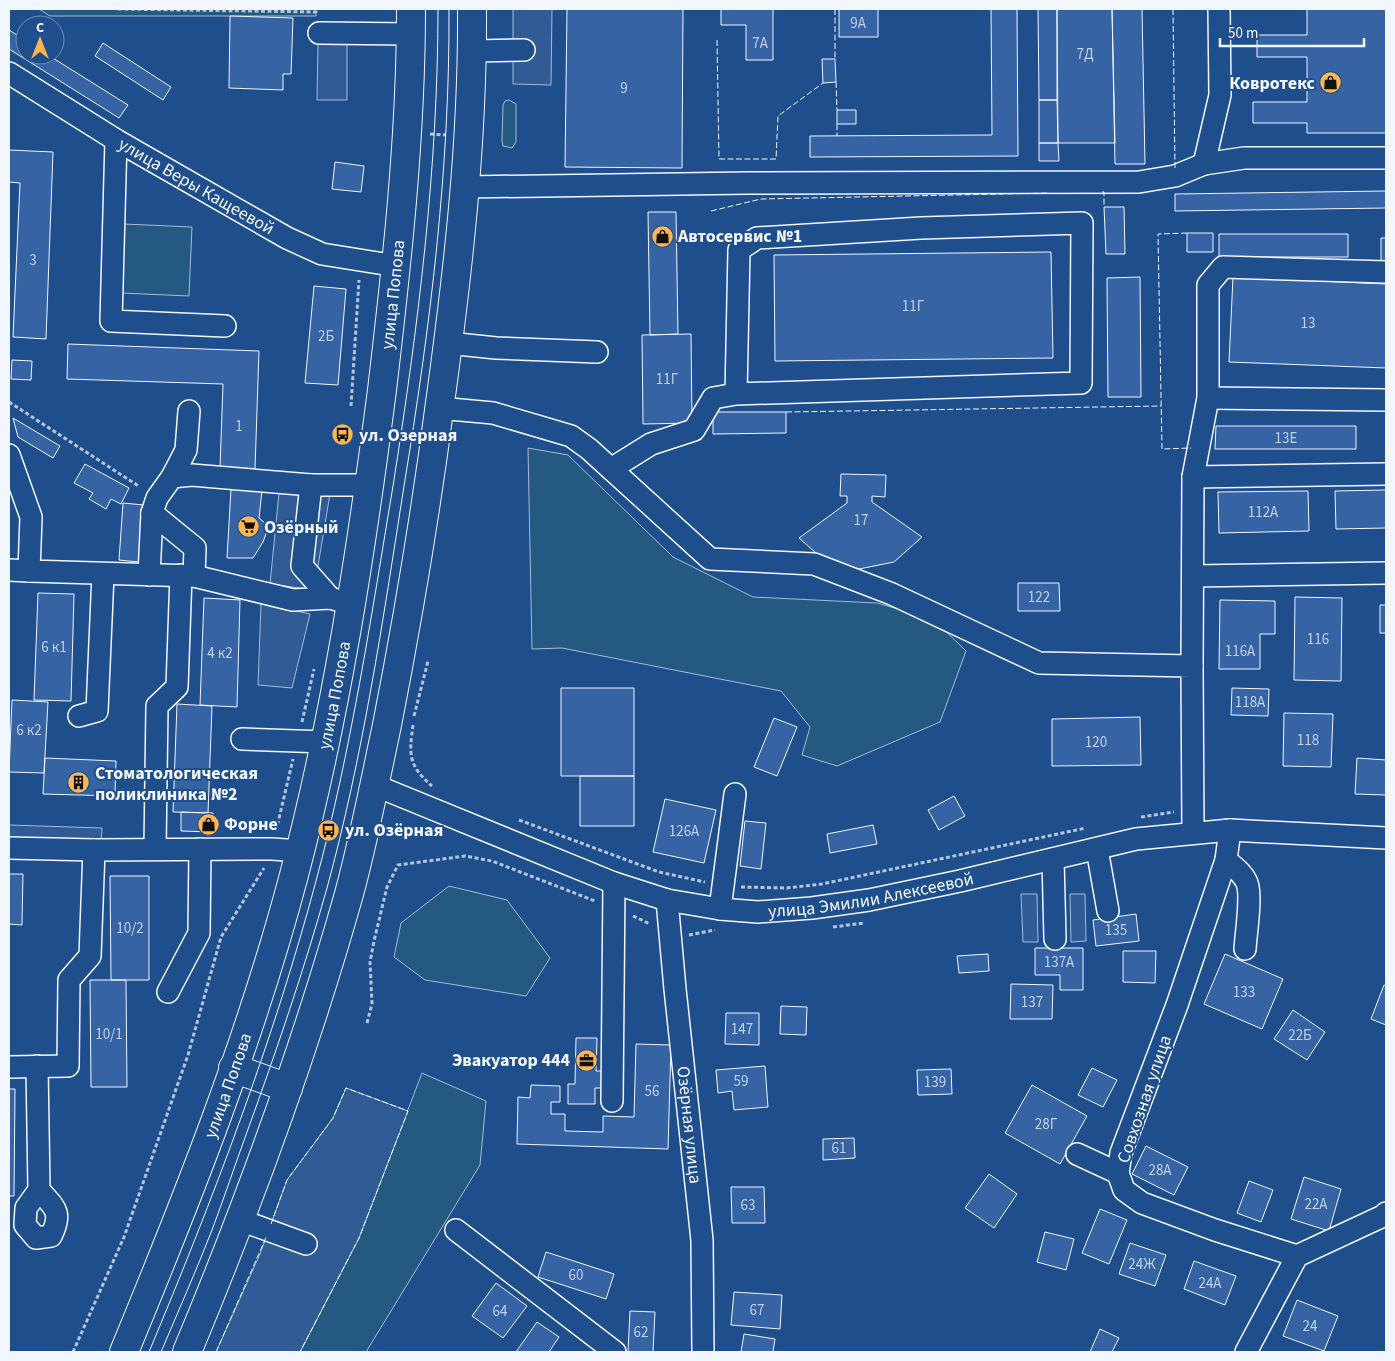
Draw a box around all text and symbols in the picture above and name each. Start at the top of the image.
house number: 9А [850,13,867,34]
north arrow [15,15,65,65]
scale bar [1220,15,1364,47]
text: С [36,18,44,38]
text: 50 m [1228,23,1258,44]
house number: 7А [752,33,769,54]
house number: 7Д [1076,44,1094,65]
place label: Ковротекс [1229,71,1316,96]
shop icon: Ковротекс [1319,71,1343,95]
house number: 9 [620,78,628,99]
street label: улица Веры Кащеевой [114,132,279,241]
shop icon: Автосервис №1 [650,224,674,248]
place label: Автосервис №1 [677,224,802,249]
street label: улица Попова [375,239,411,351]
house number: 3 [29,250,37,271]
house number: 11Г [902,296,925,317]
house number: 13 [1301,313,1315,334]
house number: 2Б [318,326,334,347]
house number: 11Г [656,369,679,390]
house number: 1 [235,416,243,437]
bus stop icon: ул. Озерная [331,423,355,447]
place label: ул. Озерная [359,423,457,448]
house number: 13Е [1275,428,1297,449]
house number: 112А [1248,502,1279,523]
house number: 17 [854,510,868,531]
supermarket icon: Озёрный [236,515,260,539]
place label: Озёрный [264,515,338,540]
house number: 122 [1028,587,1050,608]
house number: 116 [1307,629,1329,650]
house number: 6 к1 [41,637,67,658]
street label: улица Попова [312,639,357,752]
house number: 116А [1225,641,1256,662]
house number: 4 к2 [207,643,233,664]
house number: 118А [1235,692,1266,713]
house number: 6 к2 [16,720,42,741]
house number: 118 [1297,730,1319,751]
house number: 120 [1085,732,1107,753]
place label: Стоматологическая поликлиника №2 [95,761,258,807]
building icon: Стоматологическая поликлиника №2 [67,771,91,795]
shop icon: Форне [196,812,220,836]
place label: Форне [224,812,278,837]
bus stop icon: ул. Озёрная [317,818,341,842]
place label: ул. Озёрная [345,818,443,843]
house number: 126А [669,821,700,842]
street label: улица Эмилии Алексеевой [767,866,976,924]
house number: 10/2 [116,918,144,939]
house number: 135 [1105,920,1127,941]
house number: 137А [1044,952,1075,973]
house number: 133 [1233,982,1255,1003]
house number: 137 [1021,992,1043,1013]
house number: 147 [731,1019,753,1040]
house number: 10/1 [95,1024,123,1045]
house number: 22Б [1288,1025,1312,1046]
street label: улица Попова [198,1030,258,1142]
street label: Совхозная улица [1111,1032,1178,1166]
place label: Эвакуатор 444 [452,1048,570,1073]
office icon: Эвакуатор 444 [574,1048,598,1072]
street label: Озёрная улица [670,1065,708,1185]
house number: 59 [734,1071,748,1092]
house number: 139 [924,1072,946,1093]
house number: 56 [645,1081,659,1102]
house number: 28Г [1035,1114,1058,1135]
house number: 61 [832,1138,846,1159]
house number: 28А [1148,1160,1172,1181]
house number: 22А [1304,1194,1328,1215]
house number: 63 [741,1195,755,1216]
house number: 24Ж [1128,1254,1156,1275]
house number: 60 [569,1265,583,1286]
house number: 24А [1198,1273,1222,1294]
house number: 67 [750,1300,764,1321]
house number: 64 [493,1301,508,1322]
house number: 24 [1303,1316,1318,1337]
house number: 62 [634,1322,648,1343]

